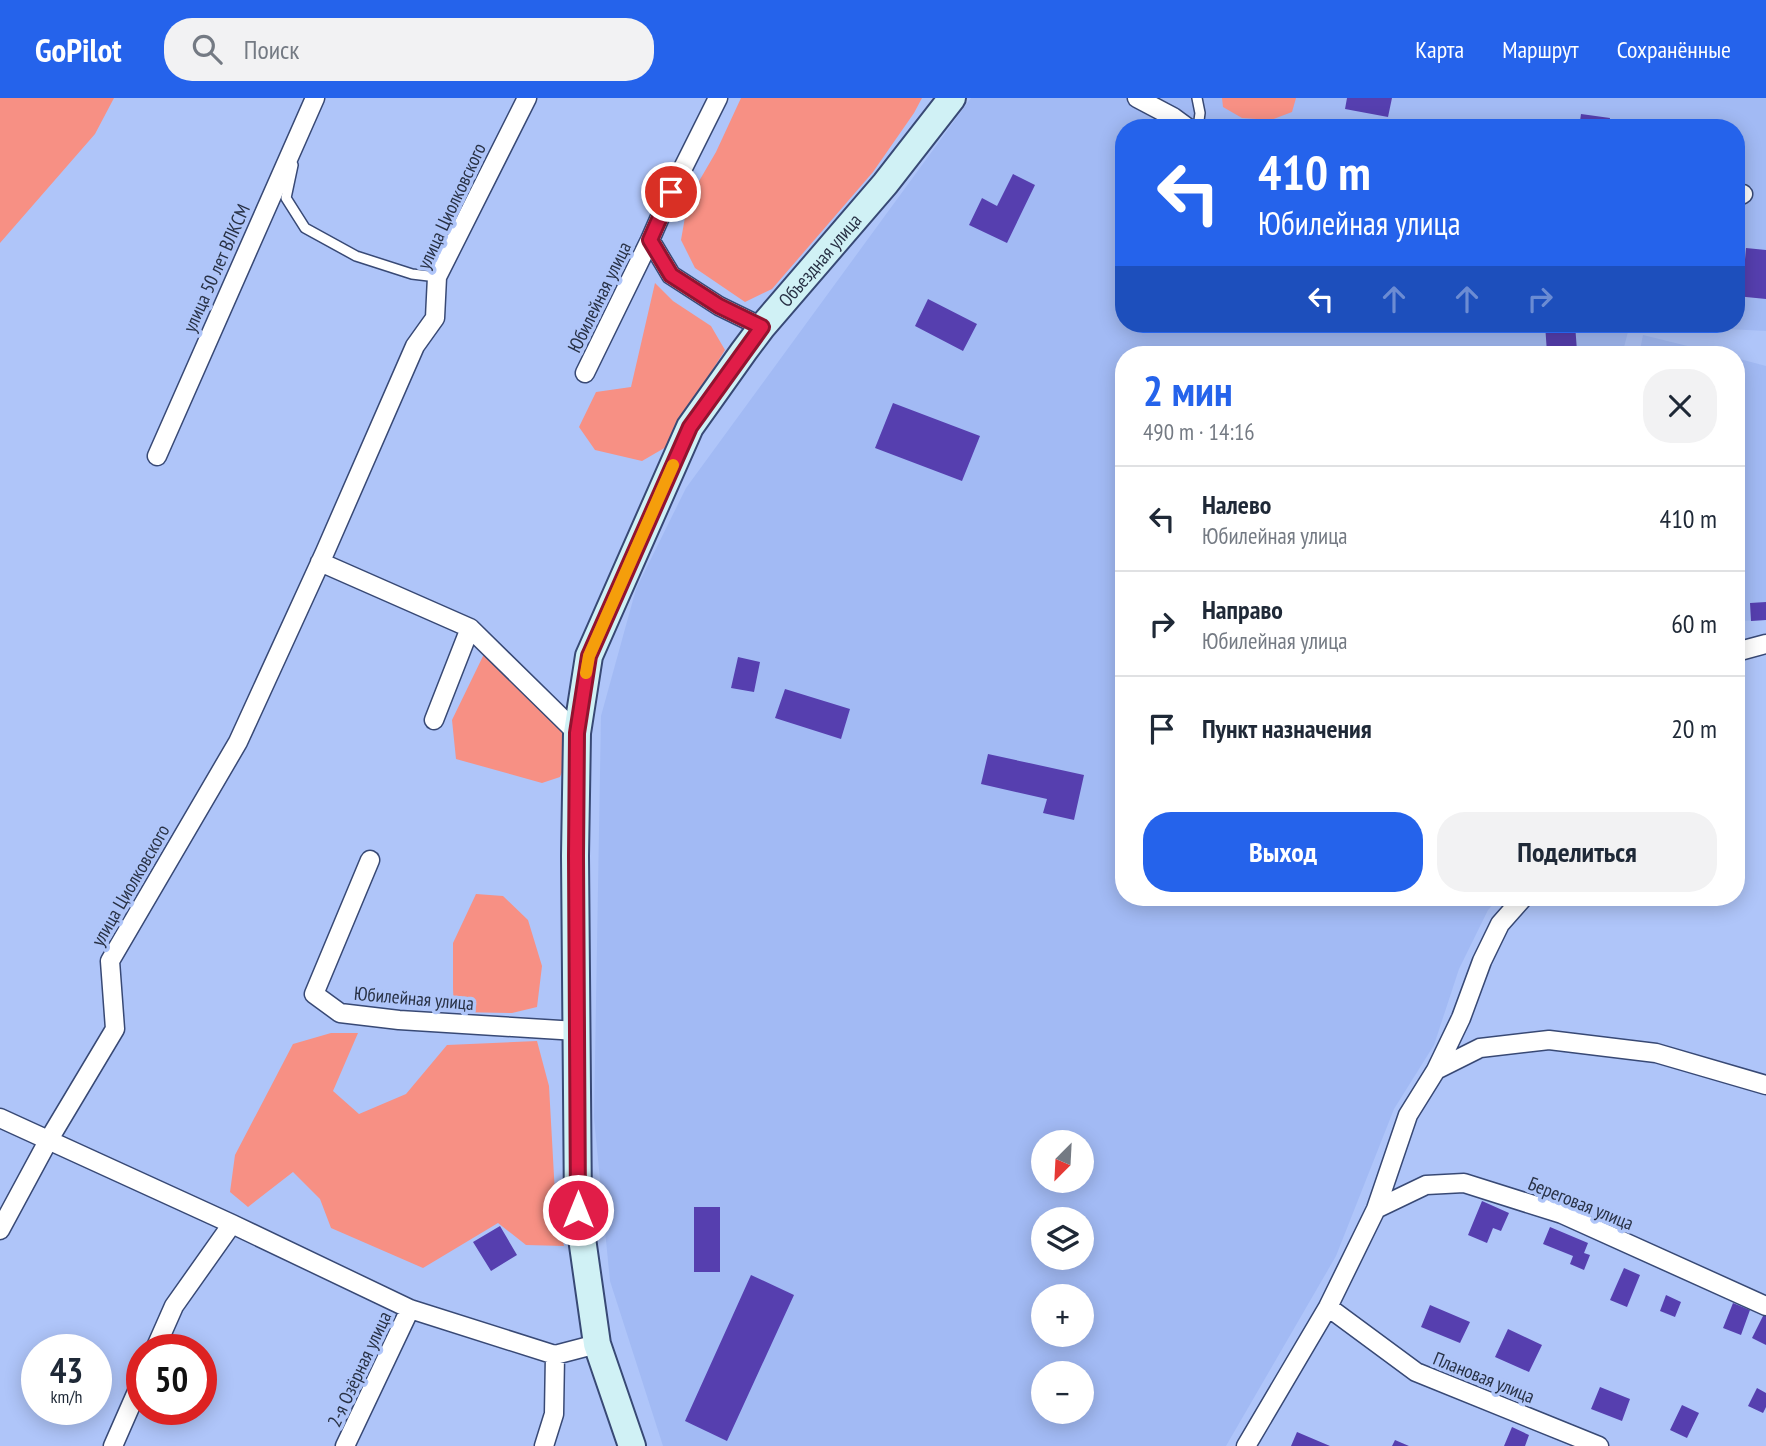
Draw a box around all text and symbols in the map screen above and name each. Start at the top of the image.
search box [164,18,654,81]
text: GoPilot [35,28,122,71]
icon: search [188,30,226,68]
text: Поиск [244,33,299,66]
text: Карта [1415,34,1464,65]
text: Маршрут [1502,34,1579,65]
text: Сохранённые [1617,34,1731,65]
street label: улица Циолковского [411,139,491,273]
text: 410 m [1258,140,1371,204]
icon: left [1143,147,1234,238]
pin [641,162,701,222]
icon: arrive [652,173,690,211]
street label: улица 50 лет ВЛКСМ [177,200,255,336]
text: Юбилейная улица [1258,202,1461,244]
street label: Объездная улица [773,209,866,311]
street label: Юбилейная улица [562,238,636,356]
icon: left [1302,280,1340,318]
icon: ahead [1375,280,1413,318]
icon: ahead [1448,280,1486,318]
icon: right [1521,280,1559,318]
text: 2 мин [1143,363,1233,418]
button: close [1643,369,1717,443]
text: 490 m · 14:16 [1143,417,1255,446]
text: Налево [1202,488,1271,521]
icon: left [1143,500,1181,538]
text: 410 m [1659,502,1717,535]
text: Юбилейная улица [1202,521,1348,550]
text: Направо [1202,593,1283,626]
icon: right [1143,605,1181,643]
text: 60 m [1671,607,1717,640]
text: Юбилейная улица [1202,626,1348,655]
icon: arrive [1143,710,1181,748]
text: Пункт назначения [1202,712,1372,745]
text: 20 m [1671,712,1717,745]
button: Выход [1143,812,1423,892]
button: Поделиться [1437,812,1717,892]
street label: улица Циолковского [85,820,175,950]
street label: Юбилейная улица [353,981,475,1015]
north arrow [1031,1130,1094,1194]
map controls [1031,1130,1094,1424]
street label: Береговая улица [1525,1171,1637,1235]
position arrow [541,1173,615,1247]
button: layers [1031,1207,1094,1270]
button: + [1031,1284,1094,1347]
street label: 2-я Озёрная улица [322,1307,396,1431]
speed limit sign: 50 [126,1334,217,1425]
street label: Плановая улица [1430,1346,1538,1408]
text: 43 [50,1347,83,1393]
button: − [1031,1361,1094,1424]
text: km/h [51,1385,82,1408]

